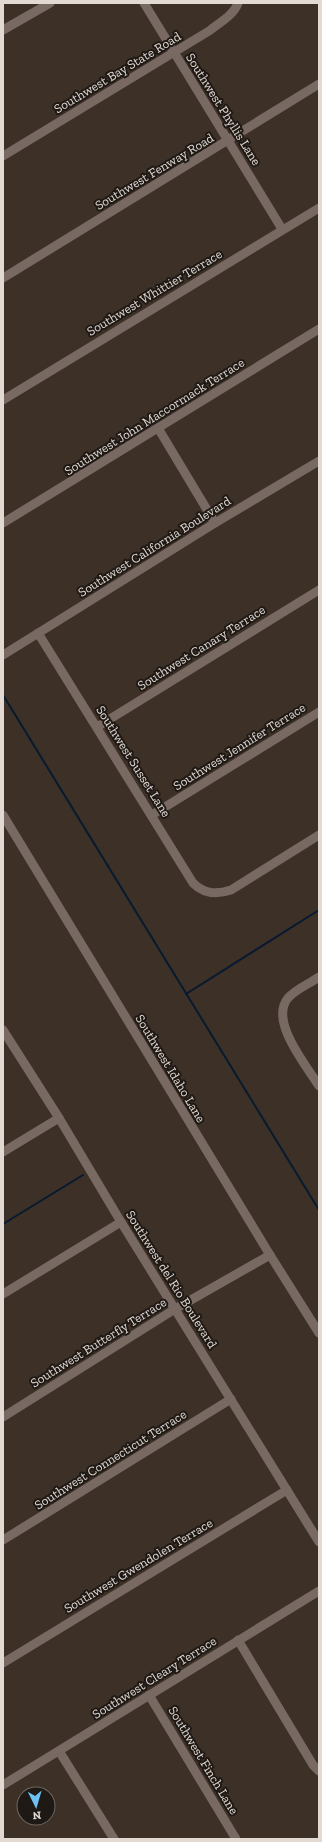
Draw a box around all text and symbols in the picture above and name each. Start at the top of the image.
street label: Southwest Bay State Road [51,29,183,116]
street label: Southwest Phyllis Lane [183,51,264,168]
street label: Southwest Fenway Road [92,130,216,213]
street label: Southwest Whittier Terrace [84,246,224,339]
street label: Southwest John Maccormack Terrace [62,355,247,478]
street label: Southwest California Boulevard [75,493,233,600]
street label: Southwest Canary Terrace [135,602,268,693]
street label: Southwest Jennifer Terrace [170,700,308,793]
street label: Southwest Susset Lane [93,703,174,820]
street label: Southwest Idaho Lane [132,1012,209,1125]
street label: Southwest del Rio Boulevard [123,1208,220,1351]
street label: Southwest Butterfly Terrace [28,1294,169,1390]
street label: Southwest Connecticut Terrace [32,1406,189,1512]
street label: Southwest Gwendolen Terrace [61,1515,215,1616]
street label: Southwest Cleary Terrace [89,1633,219,1722]
street label: Southwest Finch Lane [165,1703,242,1817]
north arrow [16,1786,56,1826]
text: N [31,1809,42,1822]

